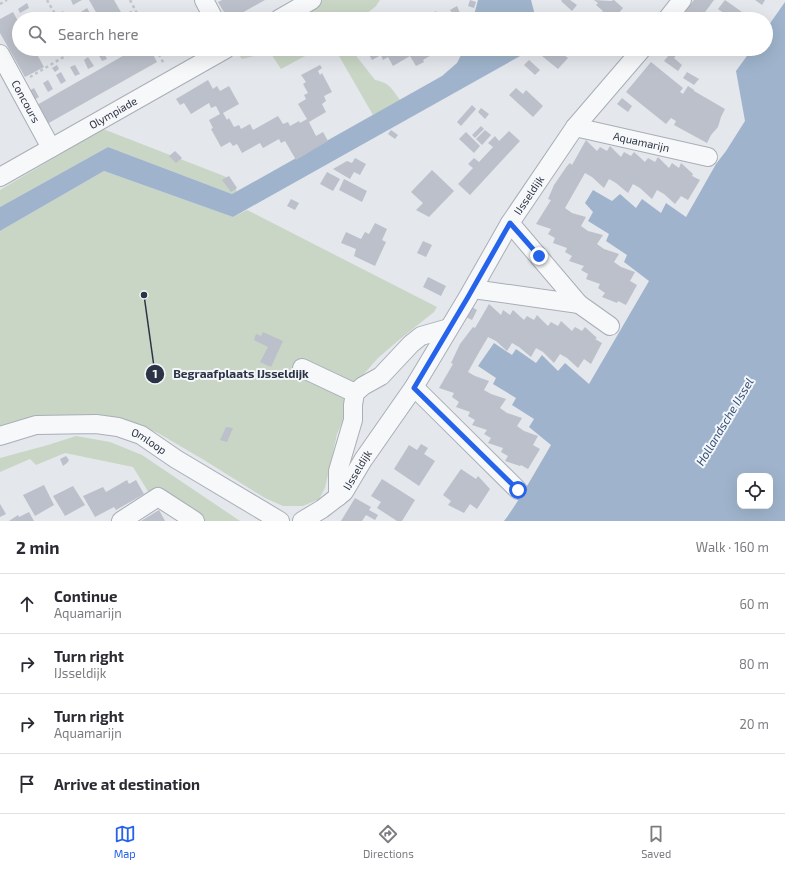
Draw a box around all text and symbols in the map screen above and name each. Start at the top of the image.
search box [12,12,773,56]
icon: search [26,23,48,45]
text: Search here [58,25,139,43]
street label: Concours [9,78,43,125]
street label: Olympiade [86,94,139,131]
street label: Aquamarijn [612,129,671,154]
street label: IJsseldijk [511,173,546,217]
route end [530,247,548,265]
callout: Begraafplaats IJsseldijk [145,362,317,386]
text: 1 [152,366,158,380]
text: Begraafplaats IJsseldijk [173,366,309,381]
water label: Hollandsche IJssel [692,375,756,468]
street label: Omloop [130,425,169,457]
street label: IJsseldijk [340,447,374,492]
map controls [737,473,773,509]
button: locate [737,473,773,509]
route start [509,481,527,499]
text: 2 min [16,537,59,557]
text: Walk · 160 m [696,539,769,555]
text: Continue [54,587,117,605]
icon: ahead [16,593,38,615]
text: 60 m [739,596,769,612]
text: Aquamarijn [54,605,122,621]
text: Turn right [54,647,124,665]
icon: right [16,653,38,675]
text: 80 m [739,656,769,672]
text: IJsseldijk [54,665,106,681]
text: Turn right [54,707,124,725]
icon: right [16,713,38,735]
text: 20 m [740,716,769,732]
text: Aquamarijn [54,725,122,741]
icon: arrive [16,773,38,795]
text: Arrive at destination [54,775,200,793]
tab: Map [114,823,136,860]
tab: Directions [363,823,414,860]
tab: Saved [641,823,671,860]

